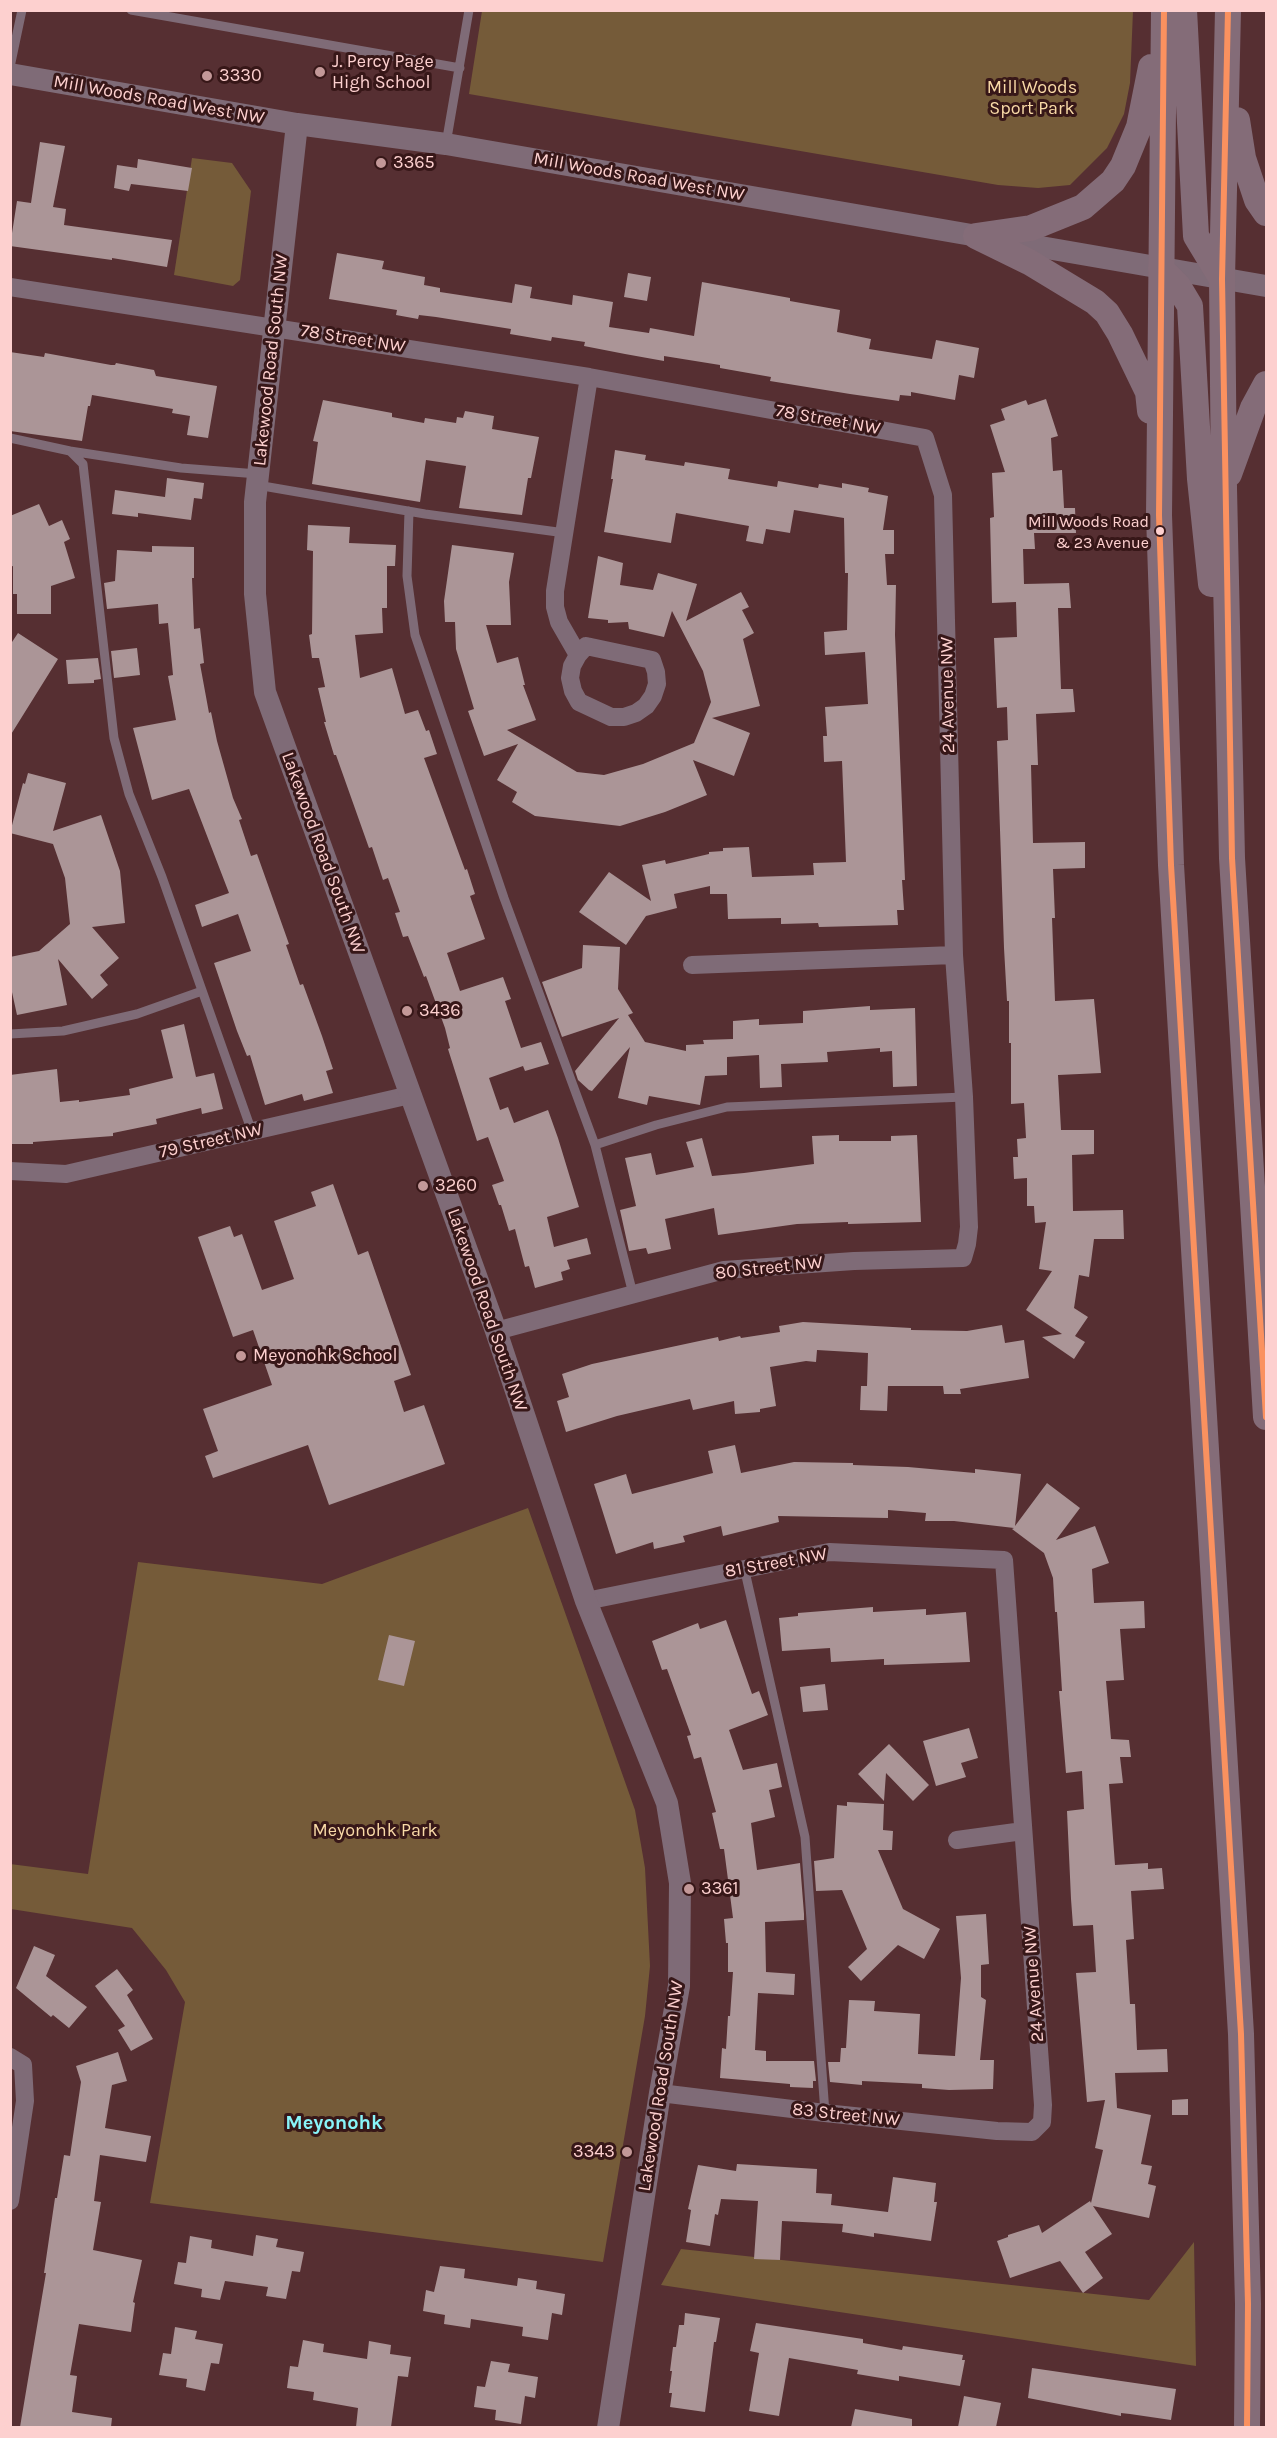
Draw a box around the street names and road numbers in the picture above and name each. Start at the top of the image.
street label: Mill Woods Road West NW [52,71,266,129]
street label: Mill Woods Road West NW [532,148,746,206]
street label: Lakewood Road South NW [249,253,293,467]
street label: 78 Street NW [299,320,407,358]
street label: 78 Street NW [774,400,882,440]
street label: 24 Avenue NW [936,636,960,754]
street label: Lakewood Road South NW [276,749,370,957]
street label: 79 Street NW [157,1119,265,1163]
street label: Lakewood Road South NW [442,1206,532,1414]
street label: 80 Street NW [714,1252,824,1284]
street label: 81 Street NW [723,1543,829,1583]
street label: 24 Avenue NW [1019,1925,1049,2043]
street label: Lakewood Road South NW [634,1979,688,2193]
street label: 83 Street NW [791,2099,901,2131]

